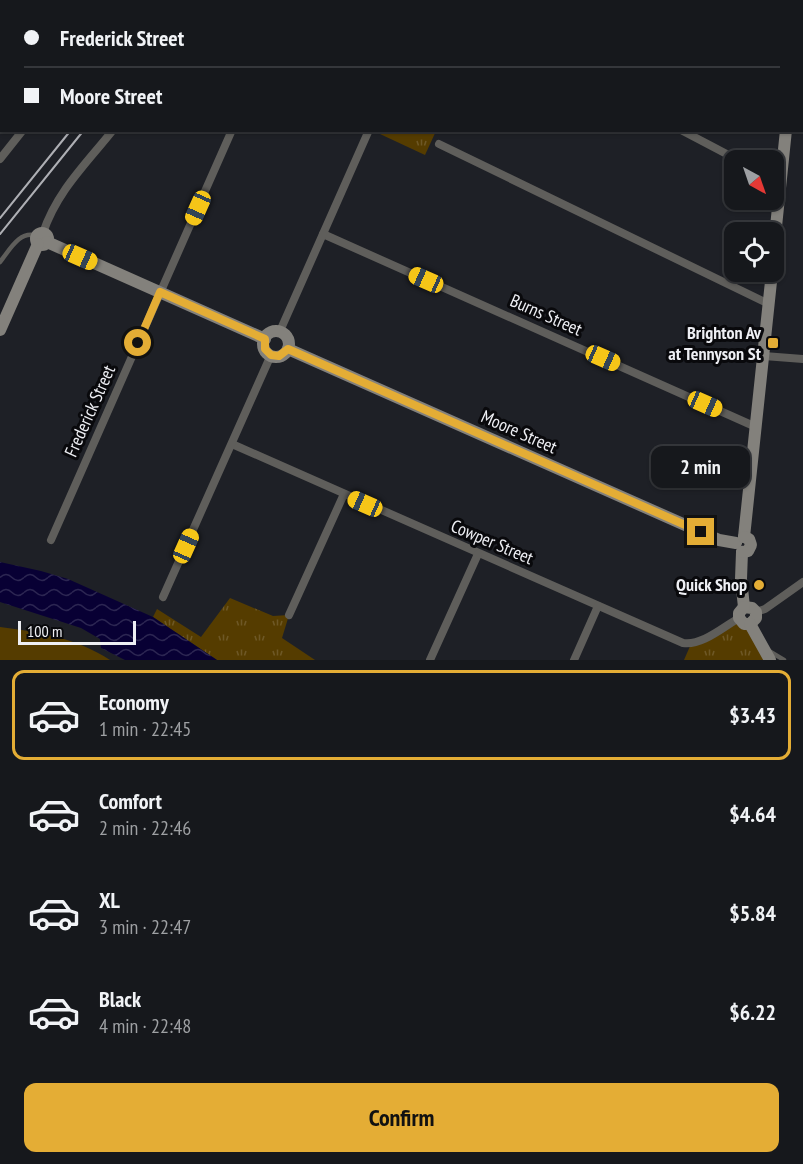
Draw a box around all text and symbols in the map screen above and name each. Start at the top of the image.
text: Frederick Street [60,24,184,52]
text: Moore Street [60,82,162,110]
north arrow [724,150,784,210]
map controls [724,150,784,282]
car [182,188,214,228]
button: locate [724,222,784,282]
car [60,241,100,273]
car [406,264,446,296]
street label: Burns Street [507,289,586,341]
place label: Brighton Av at Tennyson St [668,321,762,365]
route start [124,329,151,356]
marker: Brighton Av at Tennyson St [766,336,780,350]
car [583,342,623,374]
street label: Frederick Street [59,361,120,460]
car [685,388,725,420]
street label: Moore Street [478,405,561,458]
callout: 2 min [652,445,750,487]
text: 2 min [680,454,721,480]
car [345,488,385,520]
street label: Cowper Street [448,514,537,569]
route end [687,518,714,545]
car [170,526,202,566]
place label: Quick Shop [676,573,747,596]
marker: Quick Shop [752,578,766,592]
scale bar [18,618,136,646]
text: 100 m [27,621,62,641]
icon: car [27,688,81,742]
text: Economy [99,688,169,716]
text: $3.43 [729,701,776,729]
text: 1 min · 22:45 [99,716,191,742]
icon: car [27,787,81,841]
text: Comfort [99,787,162,815]
text: $4.64 [729,800,776,828]
text: 2 min · 22:46 [99,815,191,841]
icon: car [27,886,81,940]
text: XL [99,886,120,914]
text: $5.84 [729,899,776,927]
text: 3 min · 22:47 [99,914,191,940]
icon: car [27,985,81,1039]
text: Black [99,985,141,1013]
text: $6.22 [729,998,776,1026]
text: 4 min · 22:48 [99,1013,191,1039]
button: Confirm [24,1083,779,1152]

